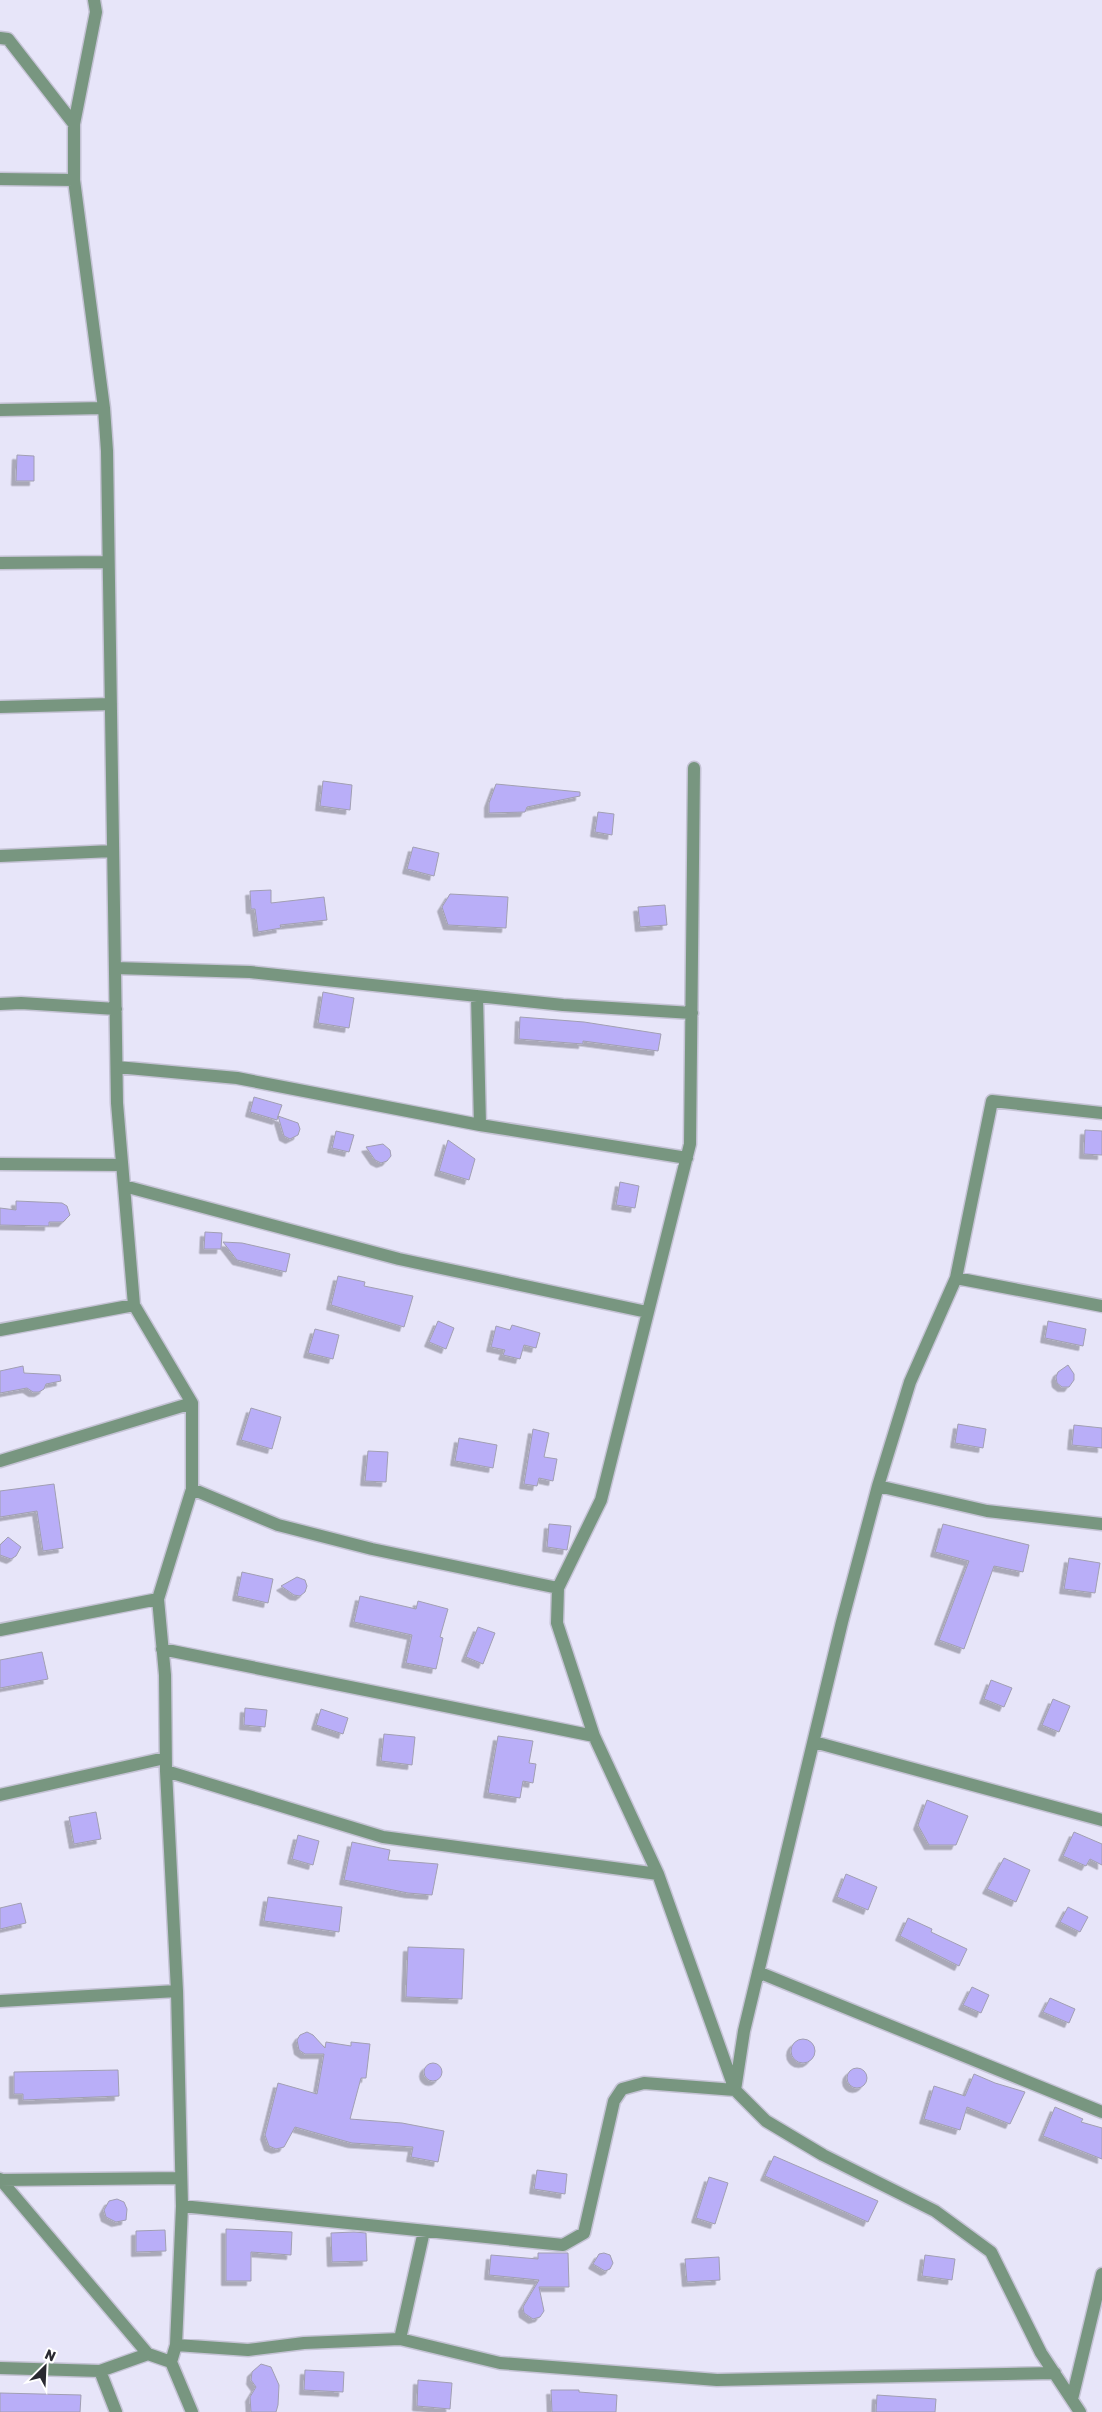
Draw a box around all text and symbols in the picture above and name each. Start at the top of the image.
north arrow [20,2342,70,2392]
text: N [42,2346,58,2365]

